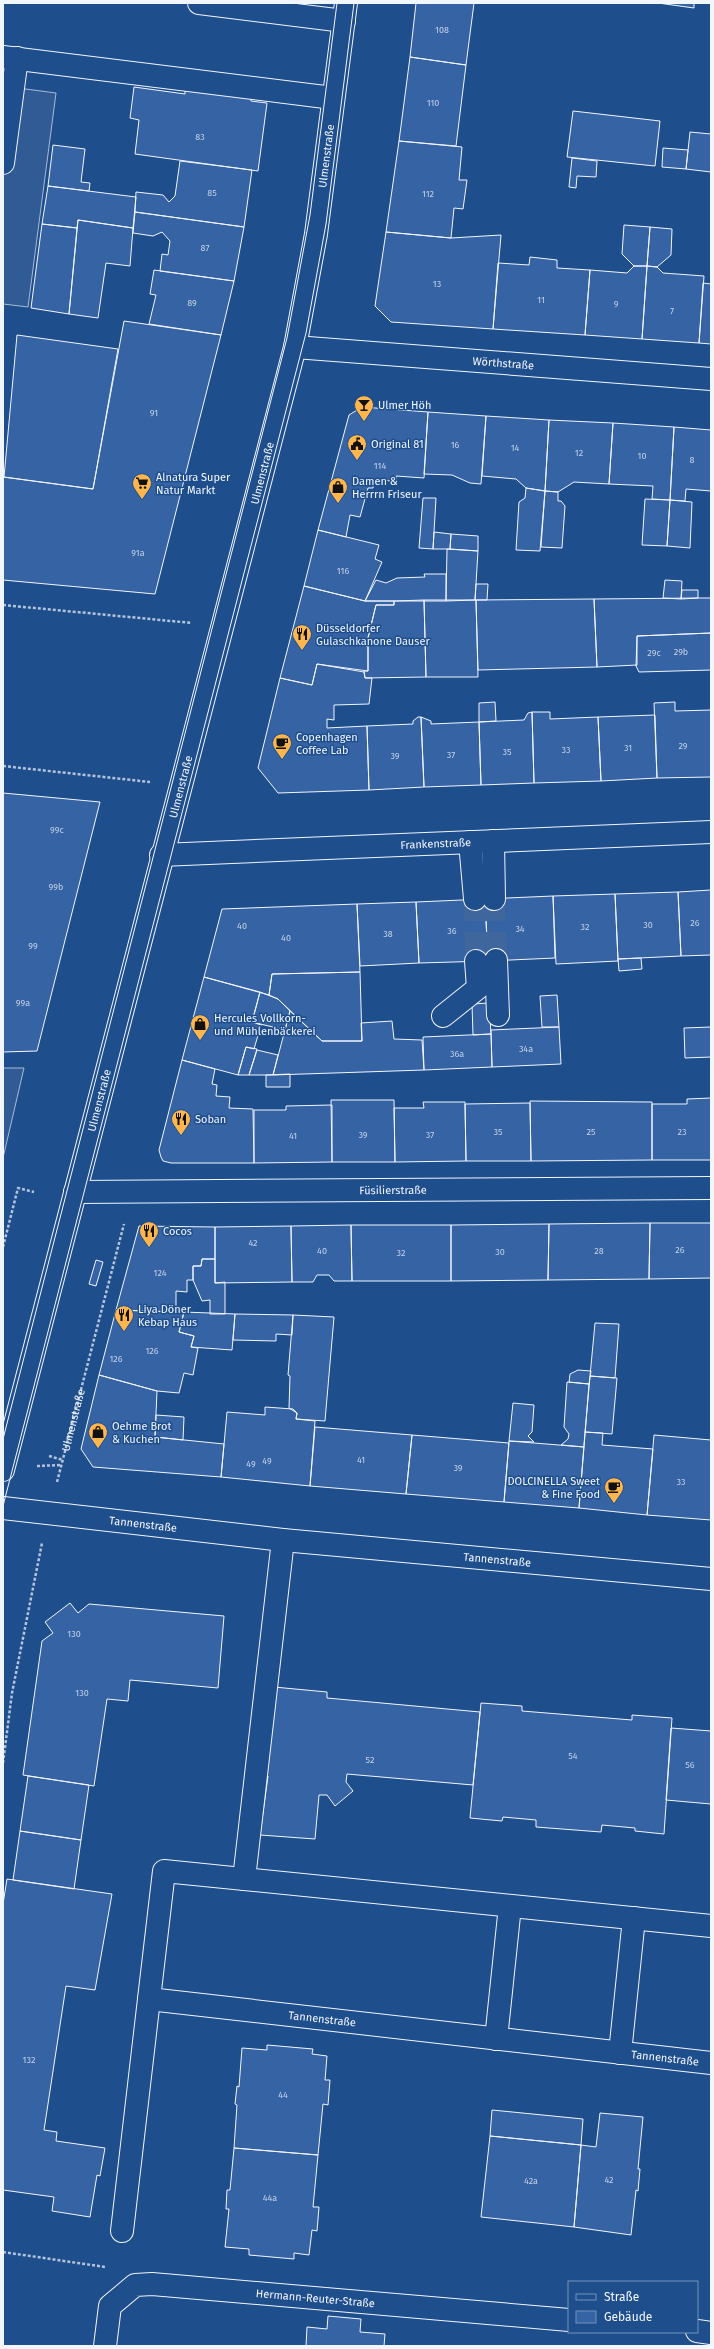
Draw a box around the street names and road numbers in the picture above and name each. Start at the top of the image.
street label: Ulmenstraße [316,123,337,188]
street label: Wörthstraße [472,354,535,372]
street label: Ulmenstraße [248,441,277,506]
street label: Ulmenstraße [166,754,195,819]
street label: Frankenstraße [400,836,471,851]
street label: Ulmenstraße [85,1068,113,1133]
street label: Füsilierstraße [359,1183,427,1197]
street label: Ulmenstraße [59,1387,87,1453]
street label: Tannenstraße [109,1514,178,1534]
street label: Tannenstraße [463,1550,532,1569]
street label: Tannenstraße [288,2008,357,2029]
street label: Tannenstraße [631,2047,700,2068]
street label: Hermann-Reuter-Straße [255,2286,375,2310]

